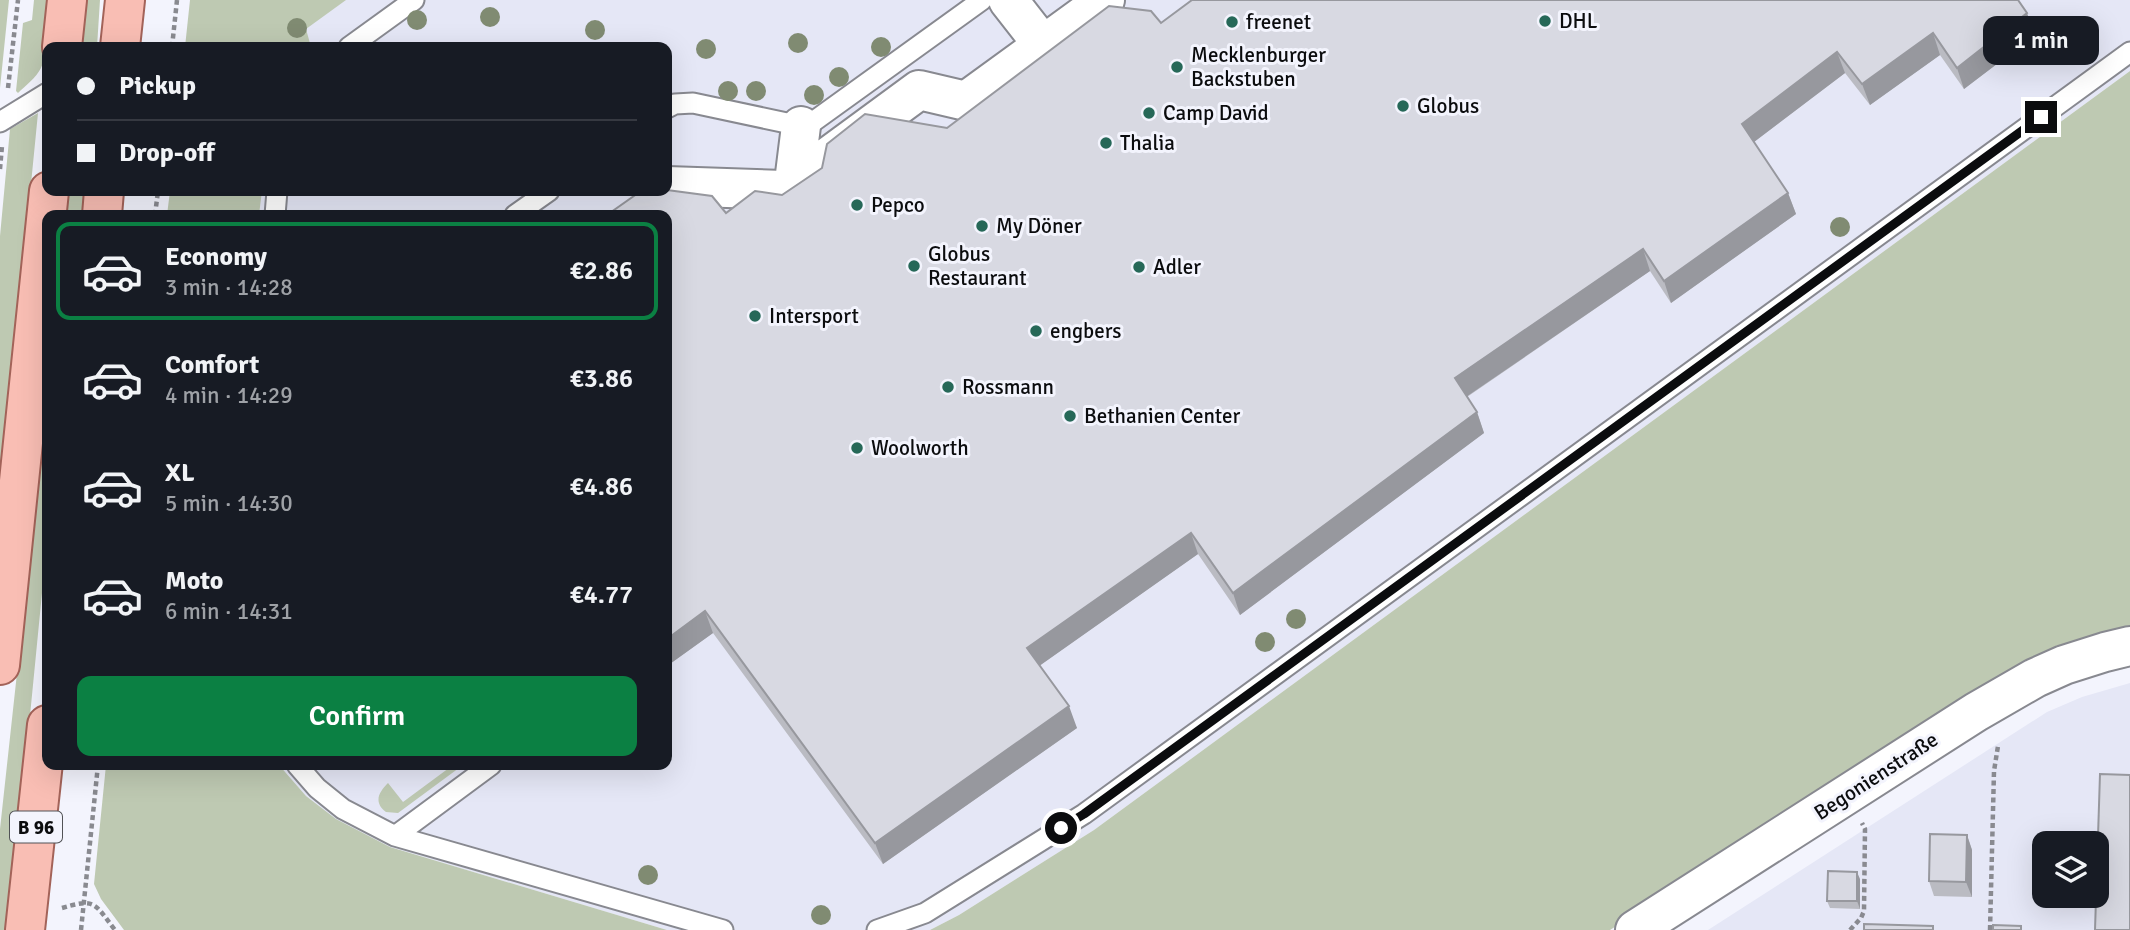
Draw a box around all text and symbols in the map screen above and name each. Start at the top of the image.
place label: DHL [1559,8,1598,34]
place label: freenet [1246,9,1311,35]
marker: DHL [1537,13,1553,29]
marker: freenet [1224,14,1240,30]
callout: 1 min [1983,16,2099,64]
text: 1 min [2013,26,2069,55]
place label: Mecklenburger Backstuben [1191,42,1326,92]
marker: Mecklenburger Backstuben [1169,59,1185,75]
text: Pickup [119,70,196,102]
place label: Globus [1417,93,1479,119]
marker: Globus [1395,98,1411,114]
place label: Camp David [1163,100,1269,126]
route end [2025,101,2057,133]
marker: Camp David [1141,105,1157,121]
place label: Thalia [1120,130,1175,156]
marker: Thalia [1098,135,1114,151]
text: Drop-off [119,137,215,169]
place label: Pepco [871,192,925,218]
marker: Pepco [849,197,865,213]
place label: My Döner [996,213,1082,239]
marker: My Döner [974,218,990,234]
icon: car [81,240,144,303]
text: Economy [165,241,267,273]
place label: Globus Restaurant [928,241,1027,291]
place label: Adler [1153,254,1201,280]
text: €2.86 [570,255,633,287]
marker: Globus Restaurant [906,258,922,274]
marker: Adler [1131,259,1147,275]
text: 3 min · 14:28 [165,273,293,302]
place label: Intersport [769,303,859,329]
marker: Intersport [747,308,763,324]
place label: engbers [1050,318,1122,344]
marker: engbers [1028,323,1044,339]
icon: car [81,348,144,411]
text: Comfort [165,349,259,381]
text: €3.86 [570,363,633,395]
place label: Rossmann [962,374,1054,400]
marker: Rossmann [940,379,956,395]
text: 4 min · 14:29 [165,381,293,410]
place label: Bethanien Center [1084,403,1241,429]
marker: Bethanien Center [1062,408,1078,424]
place label: Woolworth [871,435,969,461]
marker: Woolworth [849,440,865,456]
icon: car [81,456,144,519]
text: XL [165,457,195,489]
text: €4.86 [570,471,633,503]
text: 5 min · 14:30 [165,489,293,518]
icon: car [81,564,144,627]
text: Moto [165,565,223,597]
text: €4.77 [570,579,633,611]
text: 6 min · 14:31 [165,597,293,626]
button: Confirm [77,676,637,756]
street label: Begonienstraße [1809,726,1943,826]
road number: B 96 [10,812,62,842]
route start [1045,812,1077,844]
map controls [2032,831,2109,908]
button: layers [2032,831,2109,908]

